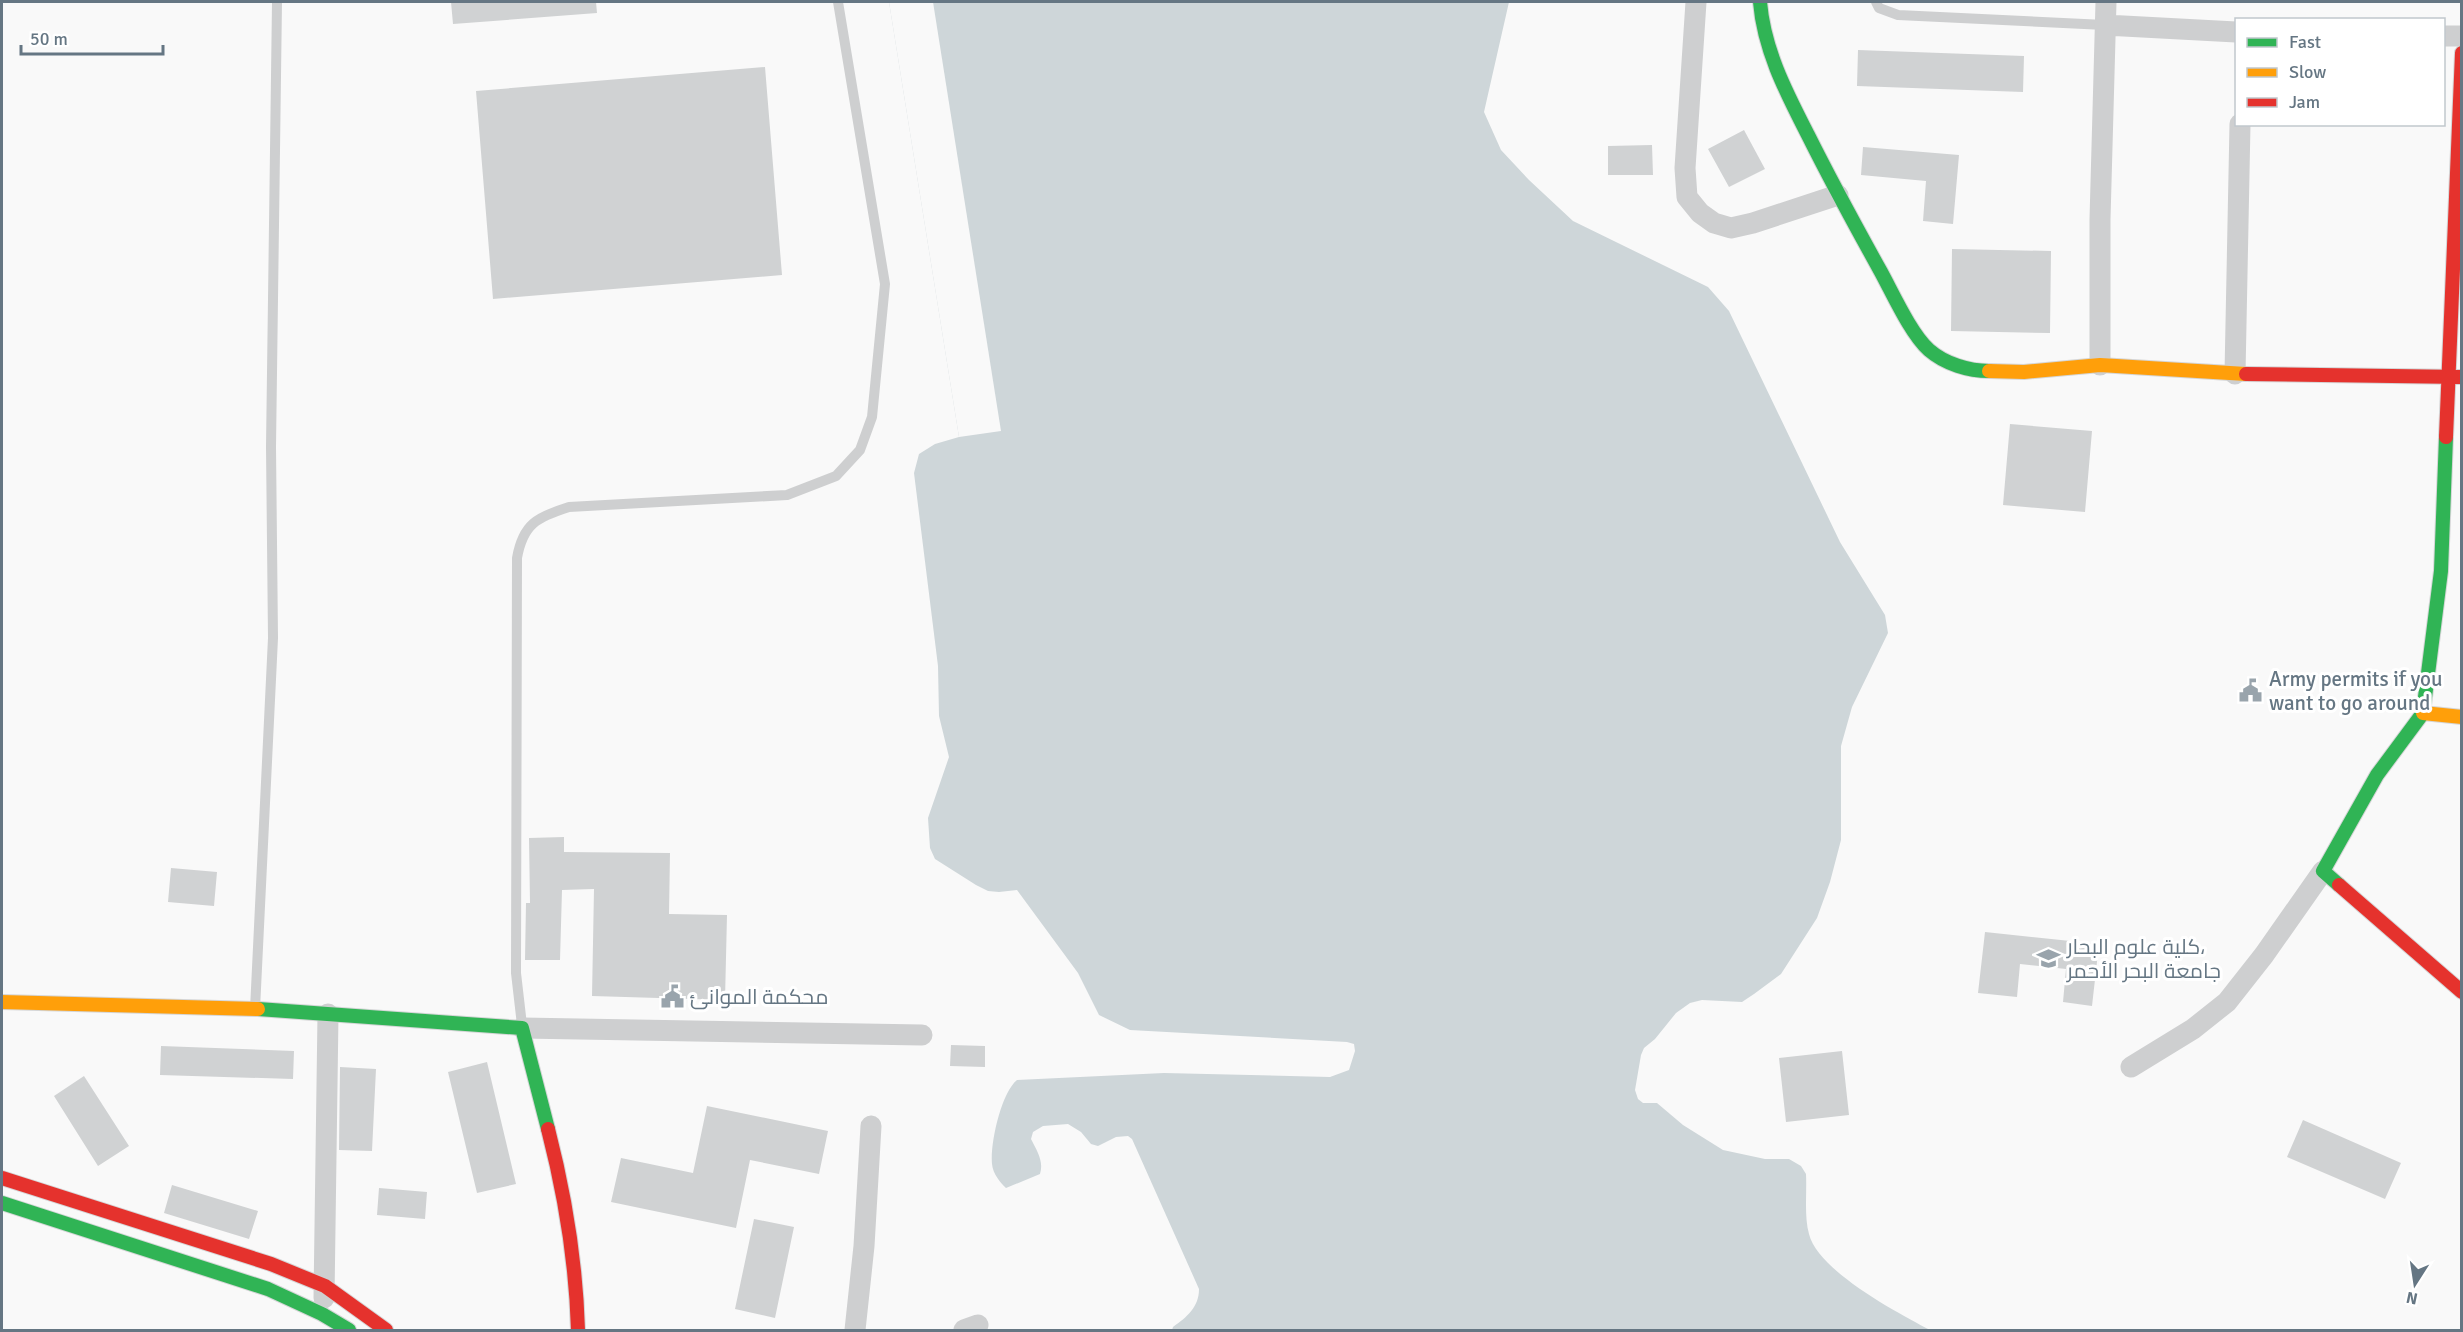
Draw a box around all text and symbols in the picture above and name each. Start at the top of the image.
scale bar [21,18,164,56]
legend [2235,18,2445,126]
text: 50 m [30,28,68,50]
text: Fast [2289,31,2321,53]
text: Slow [2289,61,2326,83]
text: Jam [2289,91,2320,113]
place label: Army permits if you want to go around [2269,666,2442,716]
public building icon: Army permits if you want to go around [2238,678,2264,704]
place label: كلية علوم البحار، جامعة البحر الأحمر [2066,934,2221,984]
school or university icon: كلية علوم البحار، جامعة البحر الأحمر [2036,946,2062,972]
public building icon: محكمة الموانئ [659,984,685,1010]
place label: محكمة الموانئ [690,984,828,1010]
north arrow [2385,1254,2445,1314]
text: N [2405,1287,2420,1309]

